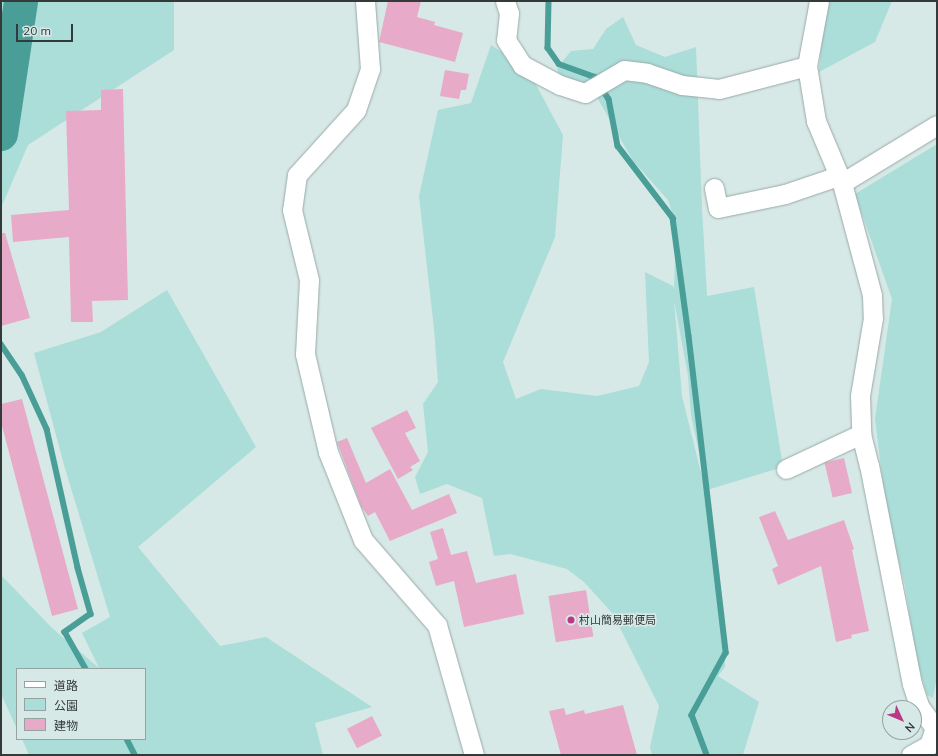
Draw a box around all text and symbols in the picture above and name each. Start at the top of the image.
scale bar [18,16,75,42]
text: 20 m [23,23,51,38]
place label: 村山簡易郵便局 [579,613,656,627]
marker: 村山簡易郵便局 [566,615,576,625]
legend [16,668,146,740]
text: 道路 [54,678,78,693]
text: 公園 [54,698,78,713]
north arrow [882,700,922,740]
text: 建物 [54,718,78,733]
text: N [902,720,918,735]

